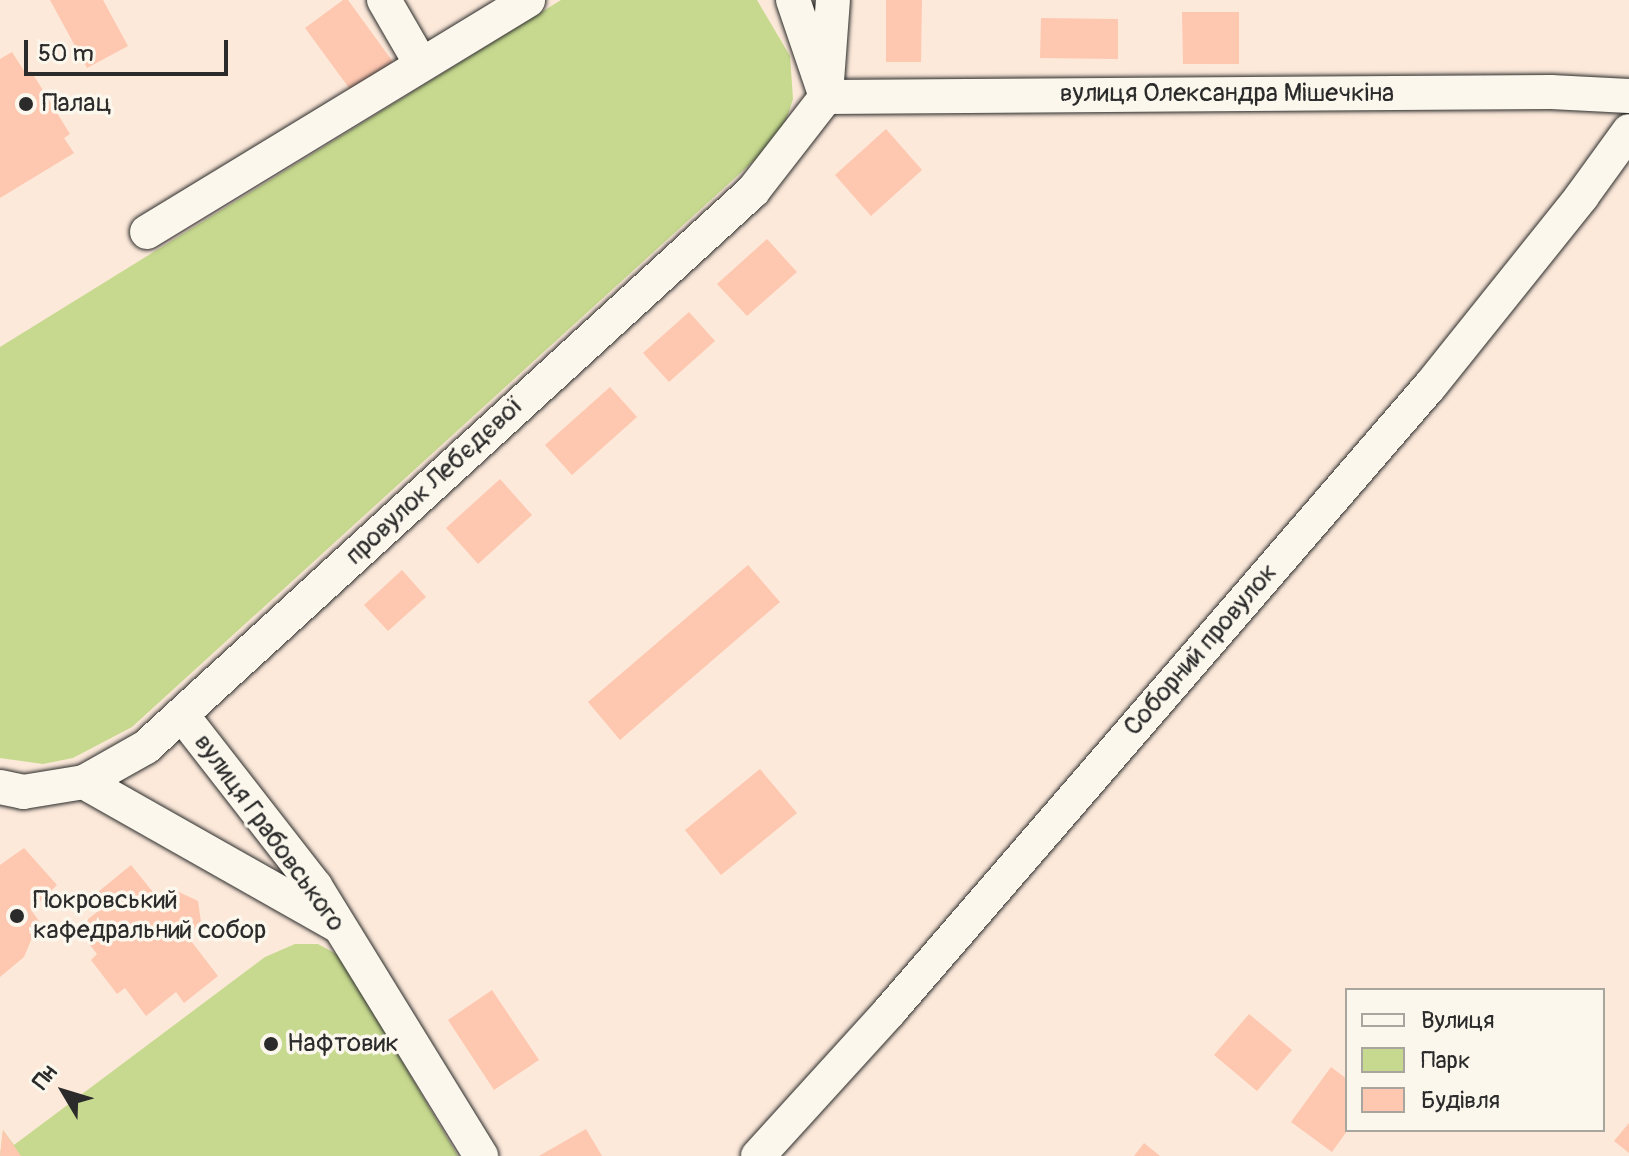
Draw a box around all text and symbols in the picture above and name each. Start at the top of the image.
scale bar [28,24,232,74]
text: 50 m [38,39,94,68]
street label: вулиця Олександра Мішечкіна [1060,78,1394,110]
place label: Палац [42,88,112,120]
marker: Палац [17,95,35,113]
street label: провулок Лебєдєвої [339,390,531,572]
street label: Соборний провулок [1118,557,1284,743]
street label: вулиця Грабовського [187,728,351,938]
place label: Покровський кафедральний собор [33,885,266,946]
marker: Покровський кафедральний собор [8,907,26,925]
legend [1345,988,1605,1132]
text: Вулиця [1421,1006,1494,1035]
place label: Нафтовик [287,1028,399,1060]
marker: Нафтовик [262,1035,280,1053]
text: Парк [1421,1046,1470,1075]
north arrow [24,1052,104,1132]
text: Пн [27,1059,64,1095]
text: Будівля [1421,1086,1500,1115]

